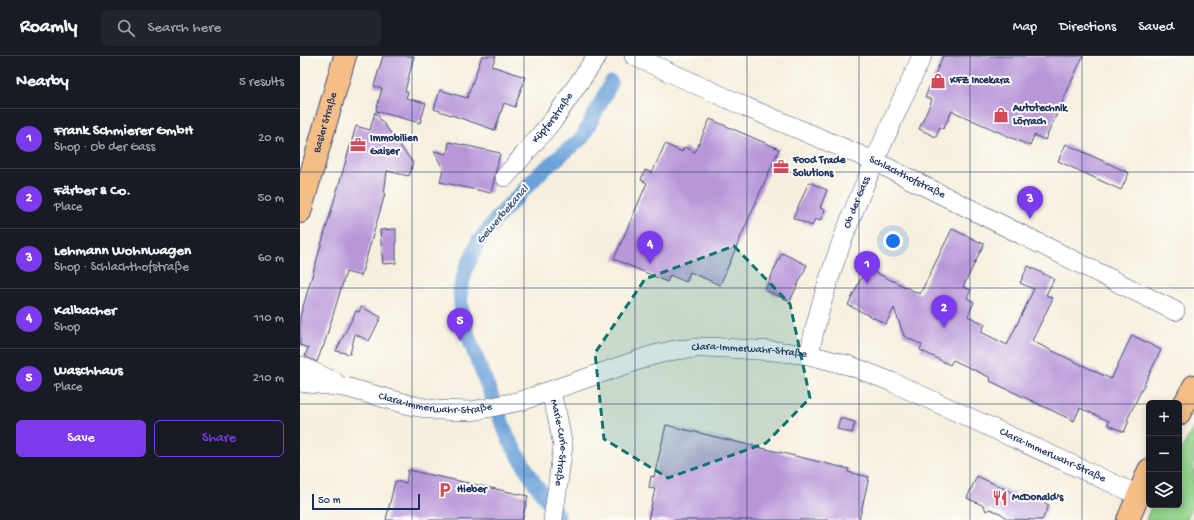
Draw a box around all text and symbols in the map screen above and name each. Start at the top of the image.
search box [101,10,381,46]
text: Roamly [20,16,77,39]
icon: search [115,17,137,39]
text: Search here [147,19,221,37]
text: Map [1013,19,1037,36]
text: Directions [1059,19,1116,36]
text: Saved [1138,19,1174,36]
text: Nearby [16,72,69,92]
shop icon: KFZ Incekara [929,72,947,90]
text: 5 results [239,75,284,90]
place label: KFZ Incekara [949,75,1011,87]
street label: Küpferstraße [530,90,576,146]
street label: Basler Straße [311,91,340,155]
place label: Autotechnik Lörrach [1012,102,1069,128]
shop icon: Autotechnik Lörrach [992,106,1010,124]
text: Frank Schmierer GmbH [54,122,193,140]
text: 1 [26,131,32,146]
text: 20 m [258,131,284,146]
place label: Immobilien Gaiser [370,133,419,158]
office icon: Immobilien Gaiser [349,136,367,154]
text: Shop · Ob der Gass [54,140,155,155]
street label: Schlachthofstraße [867,154,947,202]
place label: Food Trade Solutions [792,155,847,180]
office icon: Food Trade Solutions [772,158,790,176]
street label: Ob der Gass [841,174,873,230]
text: Färber & Co. [54,182,131,200]
water label: Gewerbekanal [474,182,533,247]
pin: 3 [1017,186,1043,219]
text: 2 [26,191,32,206]
text: 50 m [257,191,284,206]
text: Place [54,200,82,215]
pin: 4 [637,231,663,264]
your location [883,231,903,251]
text: Lehmann Wohnwagen [54,242,191,260]
text: 3 [26,251,32,266]
text: 60 m [258,251,284,266]
pin: 1 [854,251,880,284]
text: Shop · Schlachthofstraße [54,260,189,275]
pin: 2 [931,295,957,328]
text: Kalbacher [54,302,116,320]
pin: 5 [447,308,473,341]
text: 4 [26,311,32,326]
text: 110 m [254,311,284,326]
text: Shop [54,320,80,335]
street label: Clara-Immerwahr-Straße [691,341,808,361]
text: Waschhaus [54,362,123,380]
text: 5 [26,371,32,386]
text: 210 m [253,371,284,386]
text: Place [54,380,82,395]
street label: Clara-Immerwahr-Straße [377,390,494,417]
street label: Marie-Curie-Straße [547,398,569,487]
map controls [1146,400,1182,508]
button: + [1146,400,1182,436]
button: Save [16,420,146,457]
button: Share [154,420,284,457]
street label: Clara-Immerwahr-Straße [997,426,1108,485]
button: − [1146,436,1182,472]
button: layers [1146,472,1182,508]
parking icon: Hieber [436,481,454,499]
place label: Hieber [457,484,488,496]
restaurant icon: McDonald's [991,489,1009,507]
scale bar [312,492,420,511]
place label: McDonald's [1012,492,1064,504]
text: 50 m [318,495,340,507]

